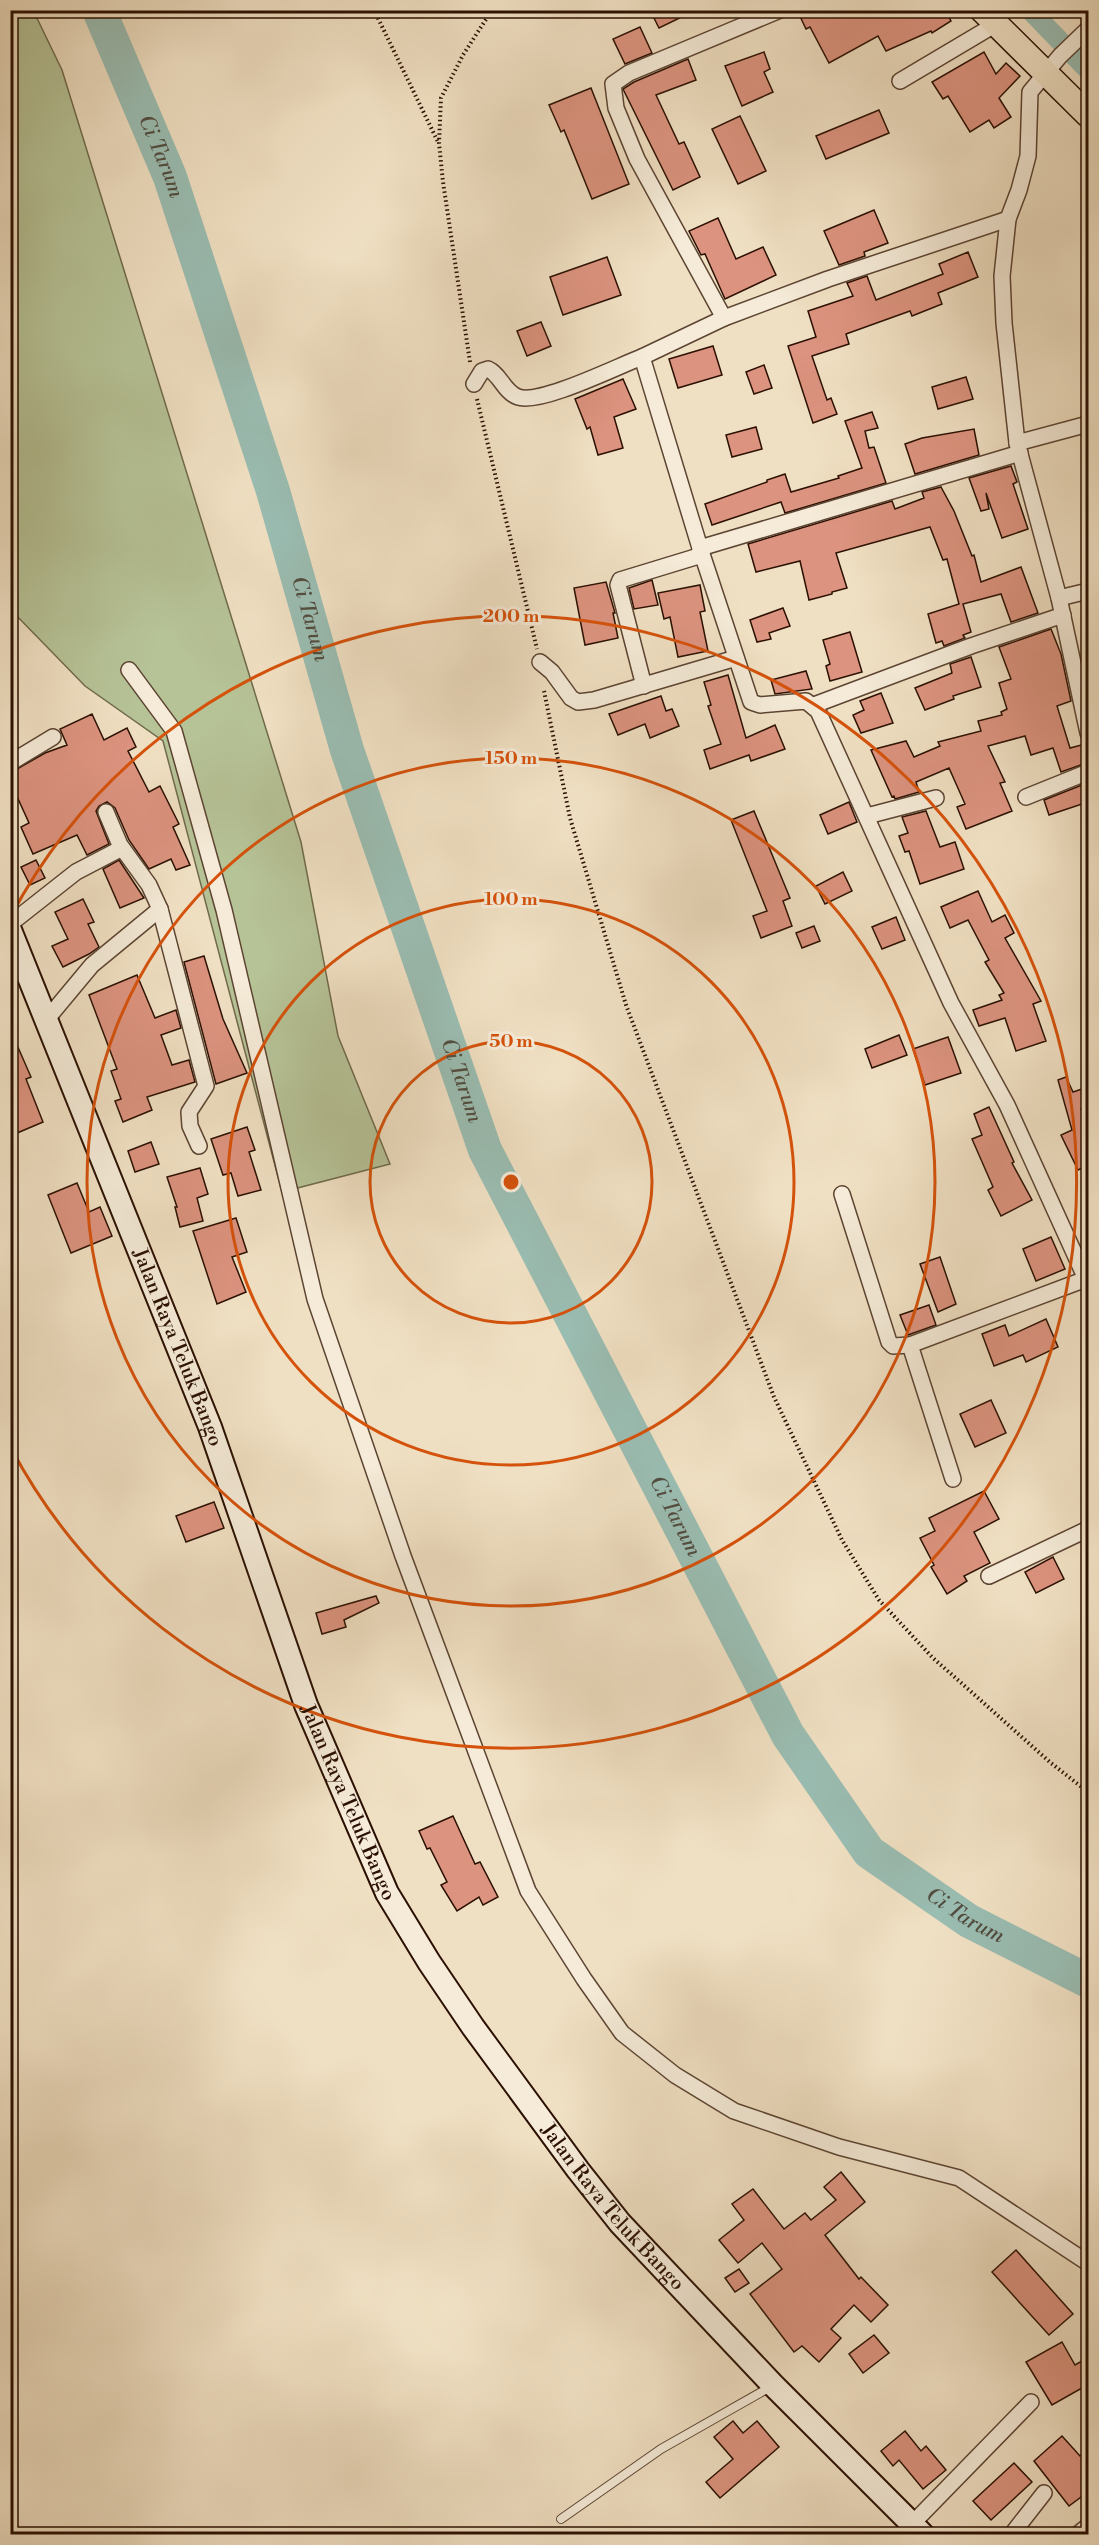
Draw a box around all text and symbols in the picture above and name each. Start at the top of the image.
water label: Ci Tarum [132,111,189,202]
water label: Ci Tarum [285,573,334,665]
text: 200 m [483,605,540,628]
text: 150 m [485,747,538,770]
text: 100 m [484,888,538,911]
text: 50 m [489,1030,533,1053]
water label: Ci Tarum [435,1035,488,1127]
centre of rings [501,1172,521,1192]
street label: Jalan Raya Teluk Bango [127,1244,228,1450]
water label: Ci Tarum [643,1472,707,1562]
street label: Jalan Raya Teluk Bango [294,1700,401,1905]
water label: Ci Tarum [921,1882,1009,1950]
street label: Jalan Raya Teluk Bango [535,2118,690,2296]

